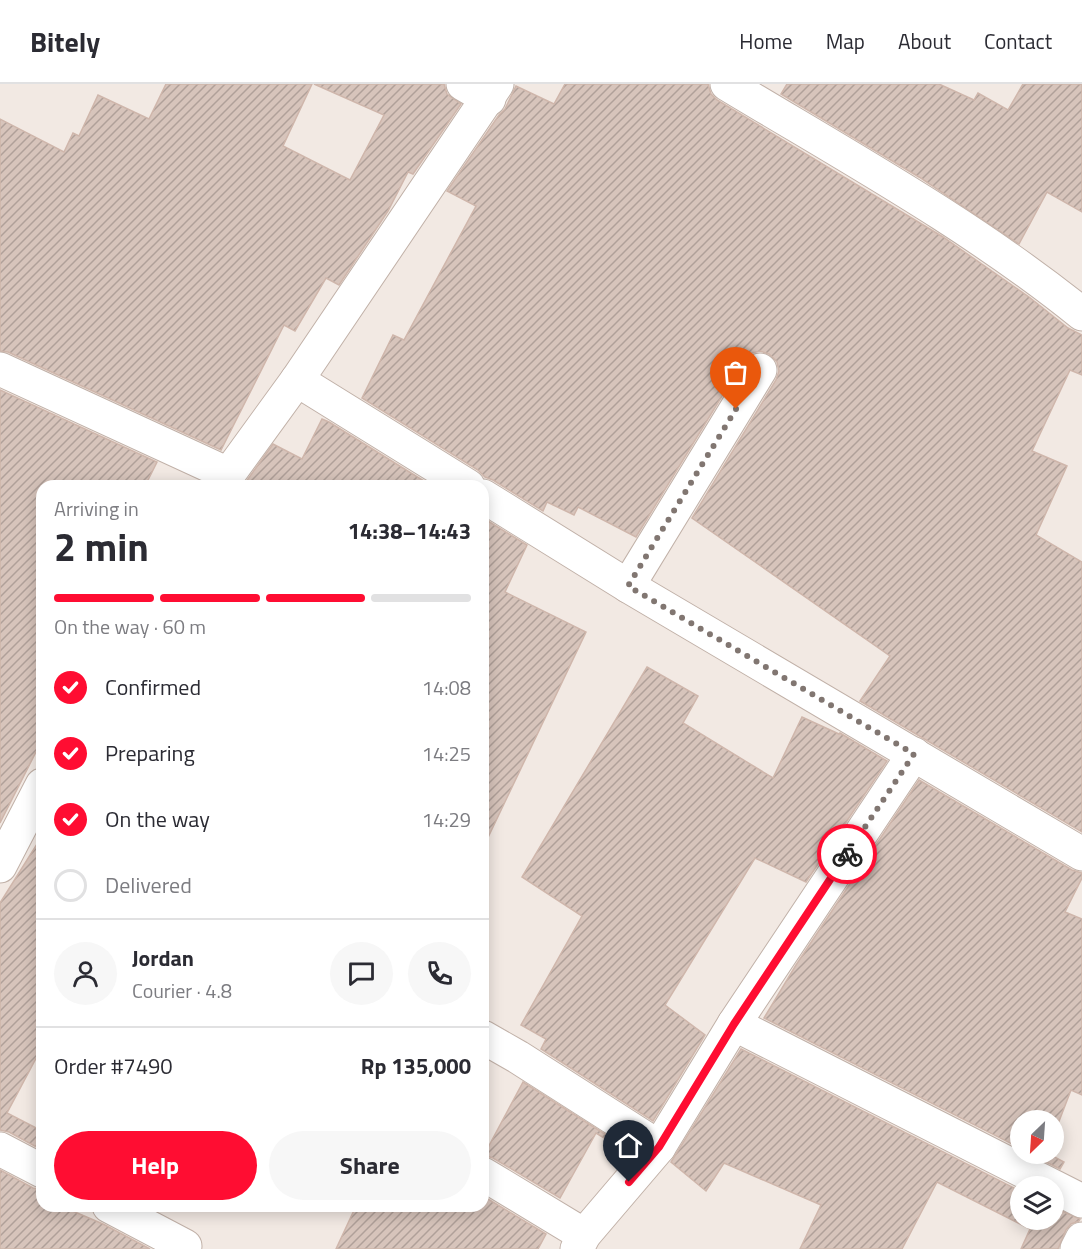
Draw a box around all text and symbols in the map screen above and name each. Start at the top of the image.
text: Bitely [30,20,100,63]
text: Home [739,25,793,57]
text: Map [826,25,865,57]
text: About [898,25,951,57]
text: Contact [984,25,1052,57]
pin [710,347,761,409]
icon: bag [719,356,752,389]
text: Arriving in [54,493,139,524]
text: 14:38–14:43 [348,514,471,548]
text: 2 min [54,517,149,576]
text: On the way · 60 m [54,611,206,642]
text: Confirmed [105,670,201,704]
icon: check [54,671,87,704]
text: 14:08 [422,672,471,703]
text: Preparing [105,736,195,770]
icon: check [54,737,87,770]
text: 14:25 [422,738,471,769]
text: On the way [105,802,210,836]
icon: check [54,803,87,836]
text: 14:29 [422,804,471,835]
courier [817,824,877,884]
icon: bike [831,838,864,871]
text: Delivered [105,868,192,902]
text: Jordan [132,941,194,975]
button: person [54,942,117,1005]
button: chat [330,942,393,1005]
button: phone [408,942,471,1005]
text: Courier · 4.8 [132,975,232,1006]
text: Order #7490 [54,1049,173,1083]
text: Rp 135,000 [361,1049,471,1083]
north arrow [1010,1110,1064,1164]
map controls [1010,1110,1064,1230]
pin [603,1120,654,1182]
icon: home [612,1129,645,1162]
button: Help [54,1131,257,1200]
button: Share [269,1131,471,1200]
button: layers [1010,1176,1064,1230]

